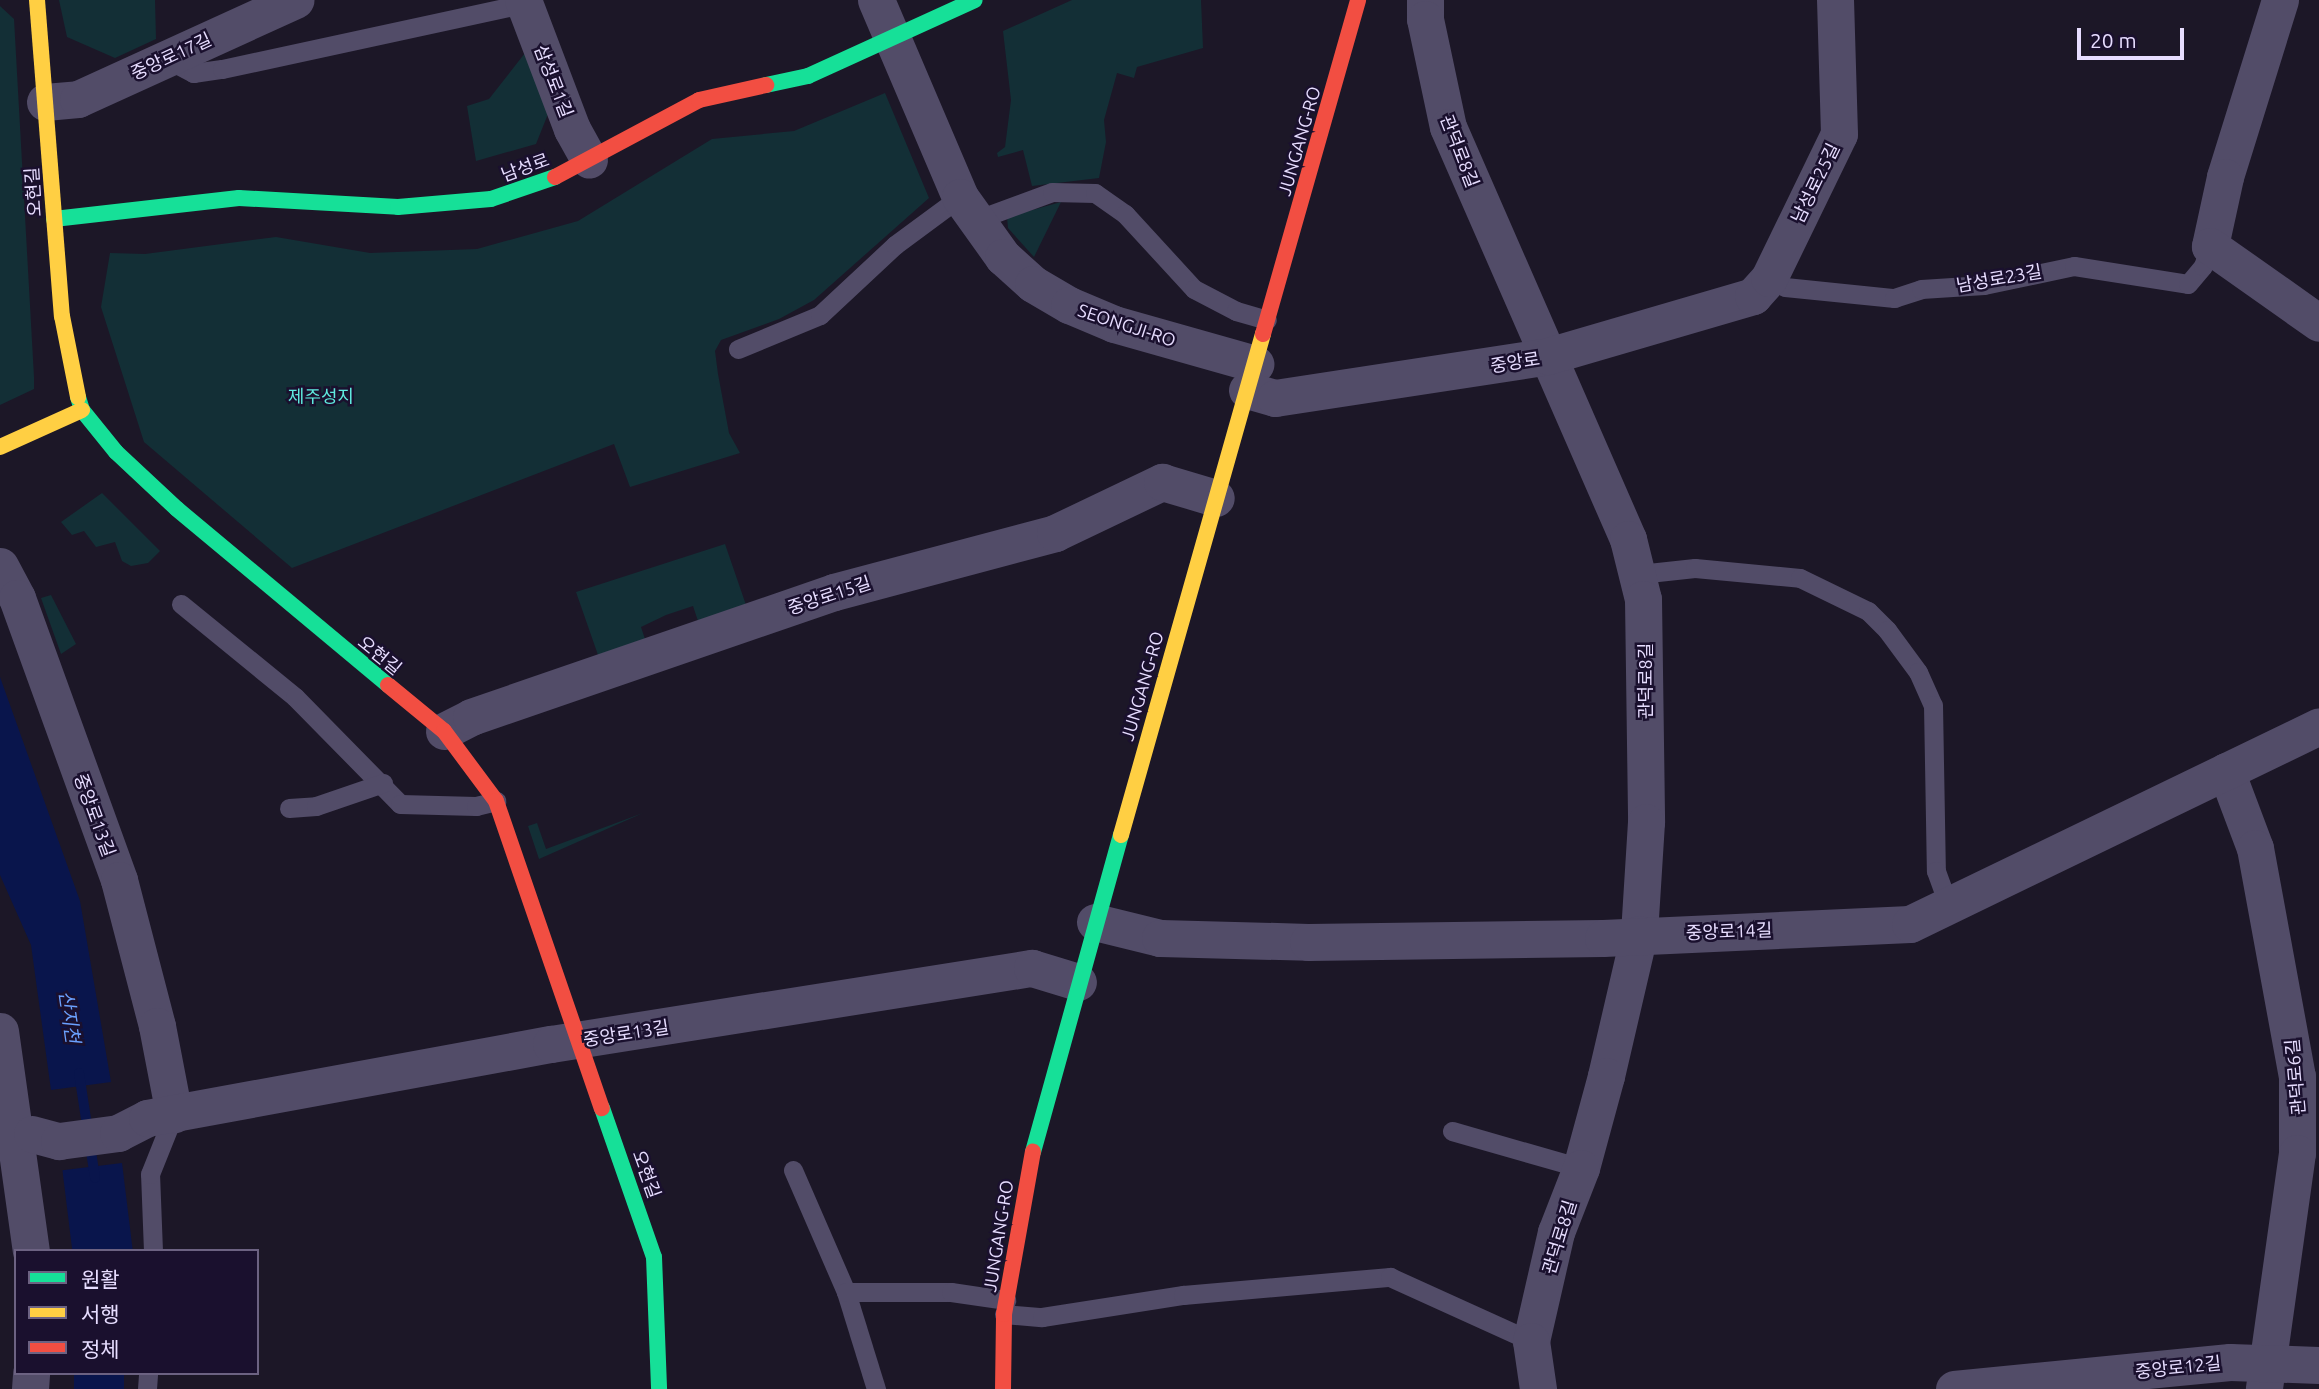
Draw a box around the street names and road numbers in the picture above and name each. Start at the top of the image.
street label: 중앙로17길 [127,28,215,84]
street label: 삼성로1길 [530,41,578,121]
street label: JUNGANG-RO [1273,84,1325,198]
street label: 관덕로8길 [1436,111,1484,191]
street label: 남성로25길 [1786,139,1844,227]
street label: 남성로 [498,148,552,186]
street label: 오현길 [20,166,46,218]
street label: 남성로23길 [1955,260,2043,296]
street label: SEONGJI-RO [1075,299,1179,351]
street label: 중앙로 [1489,347,1541,377]
street label: 중앙로15길 [785,571,873,619]
street label: JUNGANG-RO [1116,629,1168,743]
street label: 오현길 [354,631,406,679]
street label: 관덕로8길 [1634,643,1656,719]
street label: 중앙로13길 [70,771,120,859]
street label: 중앙로14길 [1685,919,1773,943]
street label: 중앙로13길 [582,1016,670,1050]
street label: 관덕로6길 [2281,1038,2309,1116]
street label: 오현길 [628,1147,666,1201]
street label: JUNGANG-RO [979,1179,1017,1293]
street label: 관덕로8길 [1538,1197,1580,1277]
street label: 중앙로12길 [2134,1352,2222,1382]

